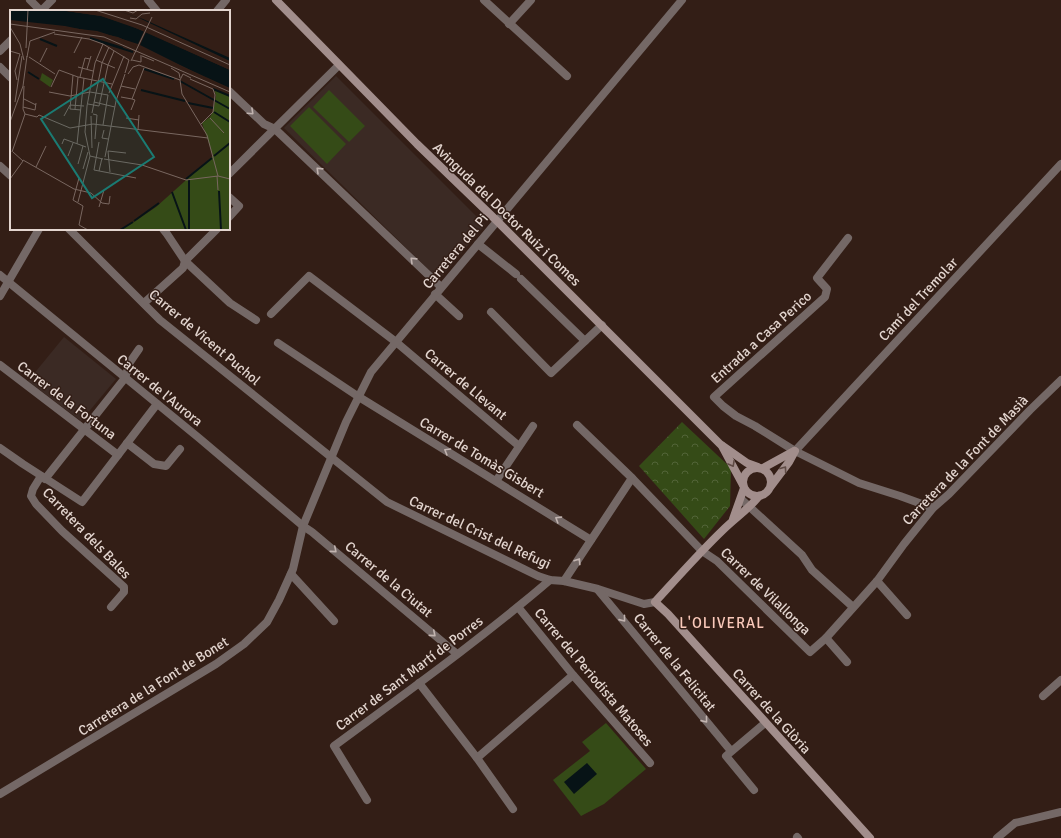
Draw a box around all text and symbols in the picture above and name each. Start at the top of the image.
inset map [10,10,230,230]
one-way arrow [246,107,254,115]
street label: Avinguda del Doctor Ruiz i Comes [429,139,584,290]
one-way arrow [316,168,324,175]
street label: Carretera del Pi [419,210,492,292]
street label: Camí del Tremolar [875,253,962,345]
one-way arrow [410,257,418,265]
street label: Carrer de Vicent Puchol [146,286,264,389]
street label: Entrada a Casa Perico [707,288,815,387]
street label: Carrer de Llevant [421,345,510,424]
street label: Carrer de l'Aurora [113,351,206,430]
street label: Carrer de la Fortuna [14,358,120,443]
street label: Carretera de la Font de Masià [899,392,1032,529]
street label: Carrer de Tomàs Gisbert [416,413,547,501]
one-way arrow [444,449,451,456]
one-way arrow [727,460,734,468]
one-way arrow [779,467,786,474]
street label: Carretera dels Bales [39,484,134,582]
street label: Carrer del Crist del Refugi [406,492,553,573]
one-way arrow [555,517,562,524]
street label: Carrer de la Ciutat [341,538,436,621]
street label: Carrer de Vilallonga [717,544,814,639]
one-way arrow [329,545,336,552]
one-way arrow [573,558,580,565]
street label: Carrer del Periodista Matoses [531,605,656,750]
street label: Carrer de la Felicitat [630,610,720,715]
street label: Carrer de Sant Martí de Porres [332,612,486,734]
district label: L'OLIVERAL [679,614,765,632]
one-way arrow [618,615,625,622]
one-way arrow [428,629,435,636]
street label: Carretera de la Font de Bonet [75,633,232,740]
street label: Carrer de la Glòria [729,665,814,758]
one-way arrow [701,715,708,722]

